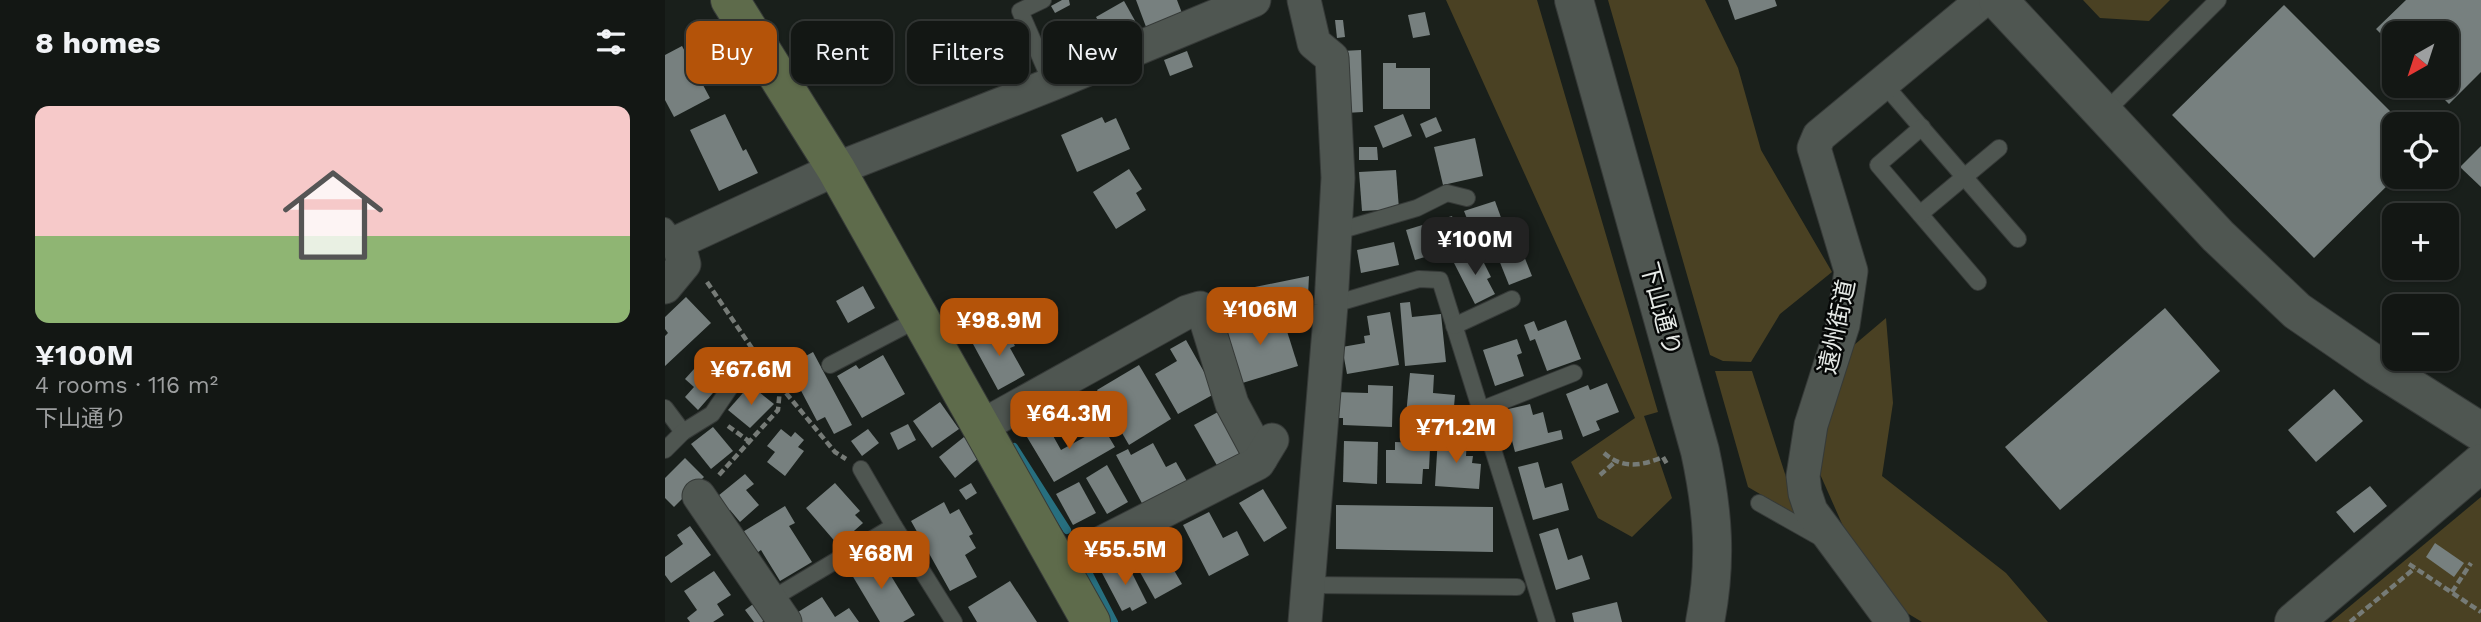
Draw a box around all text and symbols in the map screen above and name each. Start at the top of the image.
chip: Buy [686,21,777,84]
chip: Rent [791,21,893,84]
chip: Filters [907,21,1029,84]
chip: New [1043,21,1142,84]
north arrow [2382,21,2459,98]
map controls [2382,21,2459,371]
icon: filters [592,23,630,61]
text: 8 homes [35,25,161,60]
button: locate [2382,112,2459,189]
icon: home [270,152,396,278]
button: + [2382,203,2459,280]
pin: ¥100M [1426,218,1524,277]
text: ¥100M [1437,226,1513,253]
street label: 下山通り [1635,259,1687,359]
street label: 遠州街道 [1813,277,1861,377]
pin: ¥106M [1211,288,1309,347]
button: − [2382,294,2459,371]
text: ¥106M [1222,296,1298,323]
pin: ¥98.9M [942,298,1056,358]
text: ¥98.9M [956,307,1042,334]
text: ¥100M [35,337,134,372]
pin: ¥67.6M [694,348,808,407]
text: ¥67.6M [710,356,792,383]
text: 4 rooms · 116 m² [35,372,218,399]
pin: ¥64.3M [1012,392,1126,451]
text: ¥64.3M [1026,400,1112,427]
text: 下山通り [35,405,127,432]
pin: ¥71.2M [1399,406,1513,465]
text: ¥71.2M [1416,414,1496,441]
pin: ¥55.5M [1068,528,1182,587]
pin: ¥68M [840,532,922,591]
text: ¥55.5M [1083,536,1167,563]
text: ¥68M [849,540,913,567]

